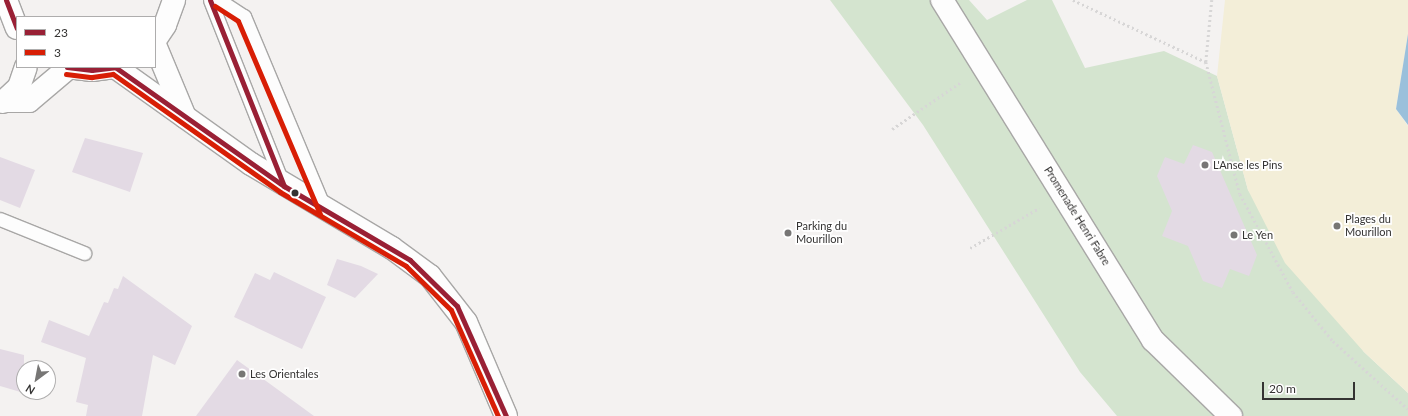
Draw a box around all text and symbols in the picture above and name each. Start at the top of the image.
legend [16,16,156,68]
text: 23 [54,25,68,40]
text: 3 [54,45,61,60]
place label: L'Anse les Pins [1213,158,1282,172]
marker: L'Anse les Pins [1200,160,1210,170]
street label: Promenade Henri Fabre [1041,164,1113,268]
unlabelled marker [290,188,300,198]
place label: Plages du Mourillon [1345,213,1392,239]
place label: Parking du Mourillon [796,220,847,246]
marker: Plages du Mourillon [1332,221,1342,231]
marker: Parking du Mourillon [783,228,793,238]
place label: Le Yen [1242,228,1273,242]
marker: Le Yen [1229,230,1239,240]
north arrow [16,360,56,400]
place label: Les Orientales [250,367,318,381]
marker: Les Orientales [237,369,247,379]
scale bar [1264,374,1357,400]
text: 20 m [1269,381,1296,396]
text: N [23,382,37,398]

